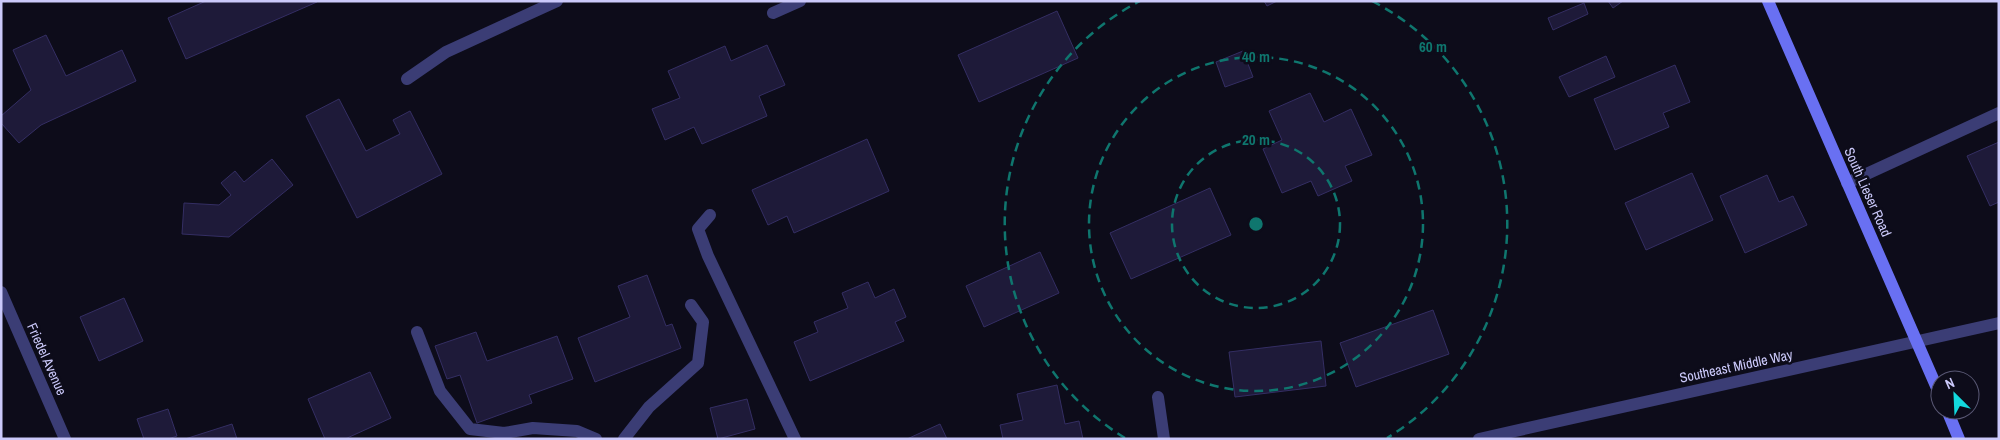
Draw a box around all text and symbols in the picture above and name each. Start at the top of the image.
text: 60 m [1419,36,1447,57]
text: 40 m [1242,46,1270,67]
text: 20 m [1242,129,1270,150]
street label: South Lieser Road [1840,145,1896,239]
centre of rings [1247,215,1265,233]
street label: Friedel Avenue [23,320,71,398]
street label: Southeast Middle Way [1678,345,1794,387]
north arrow [1930,370,1980,420]
text: N [1942,373,1957,393]

